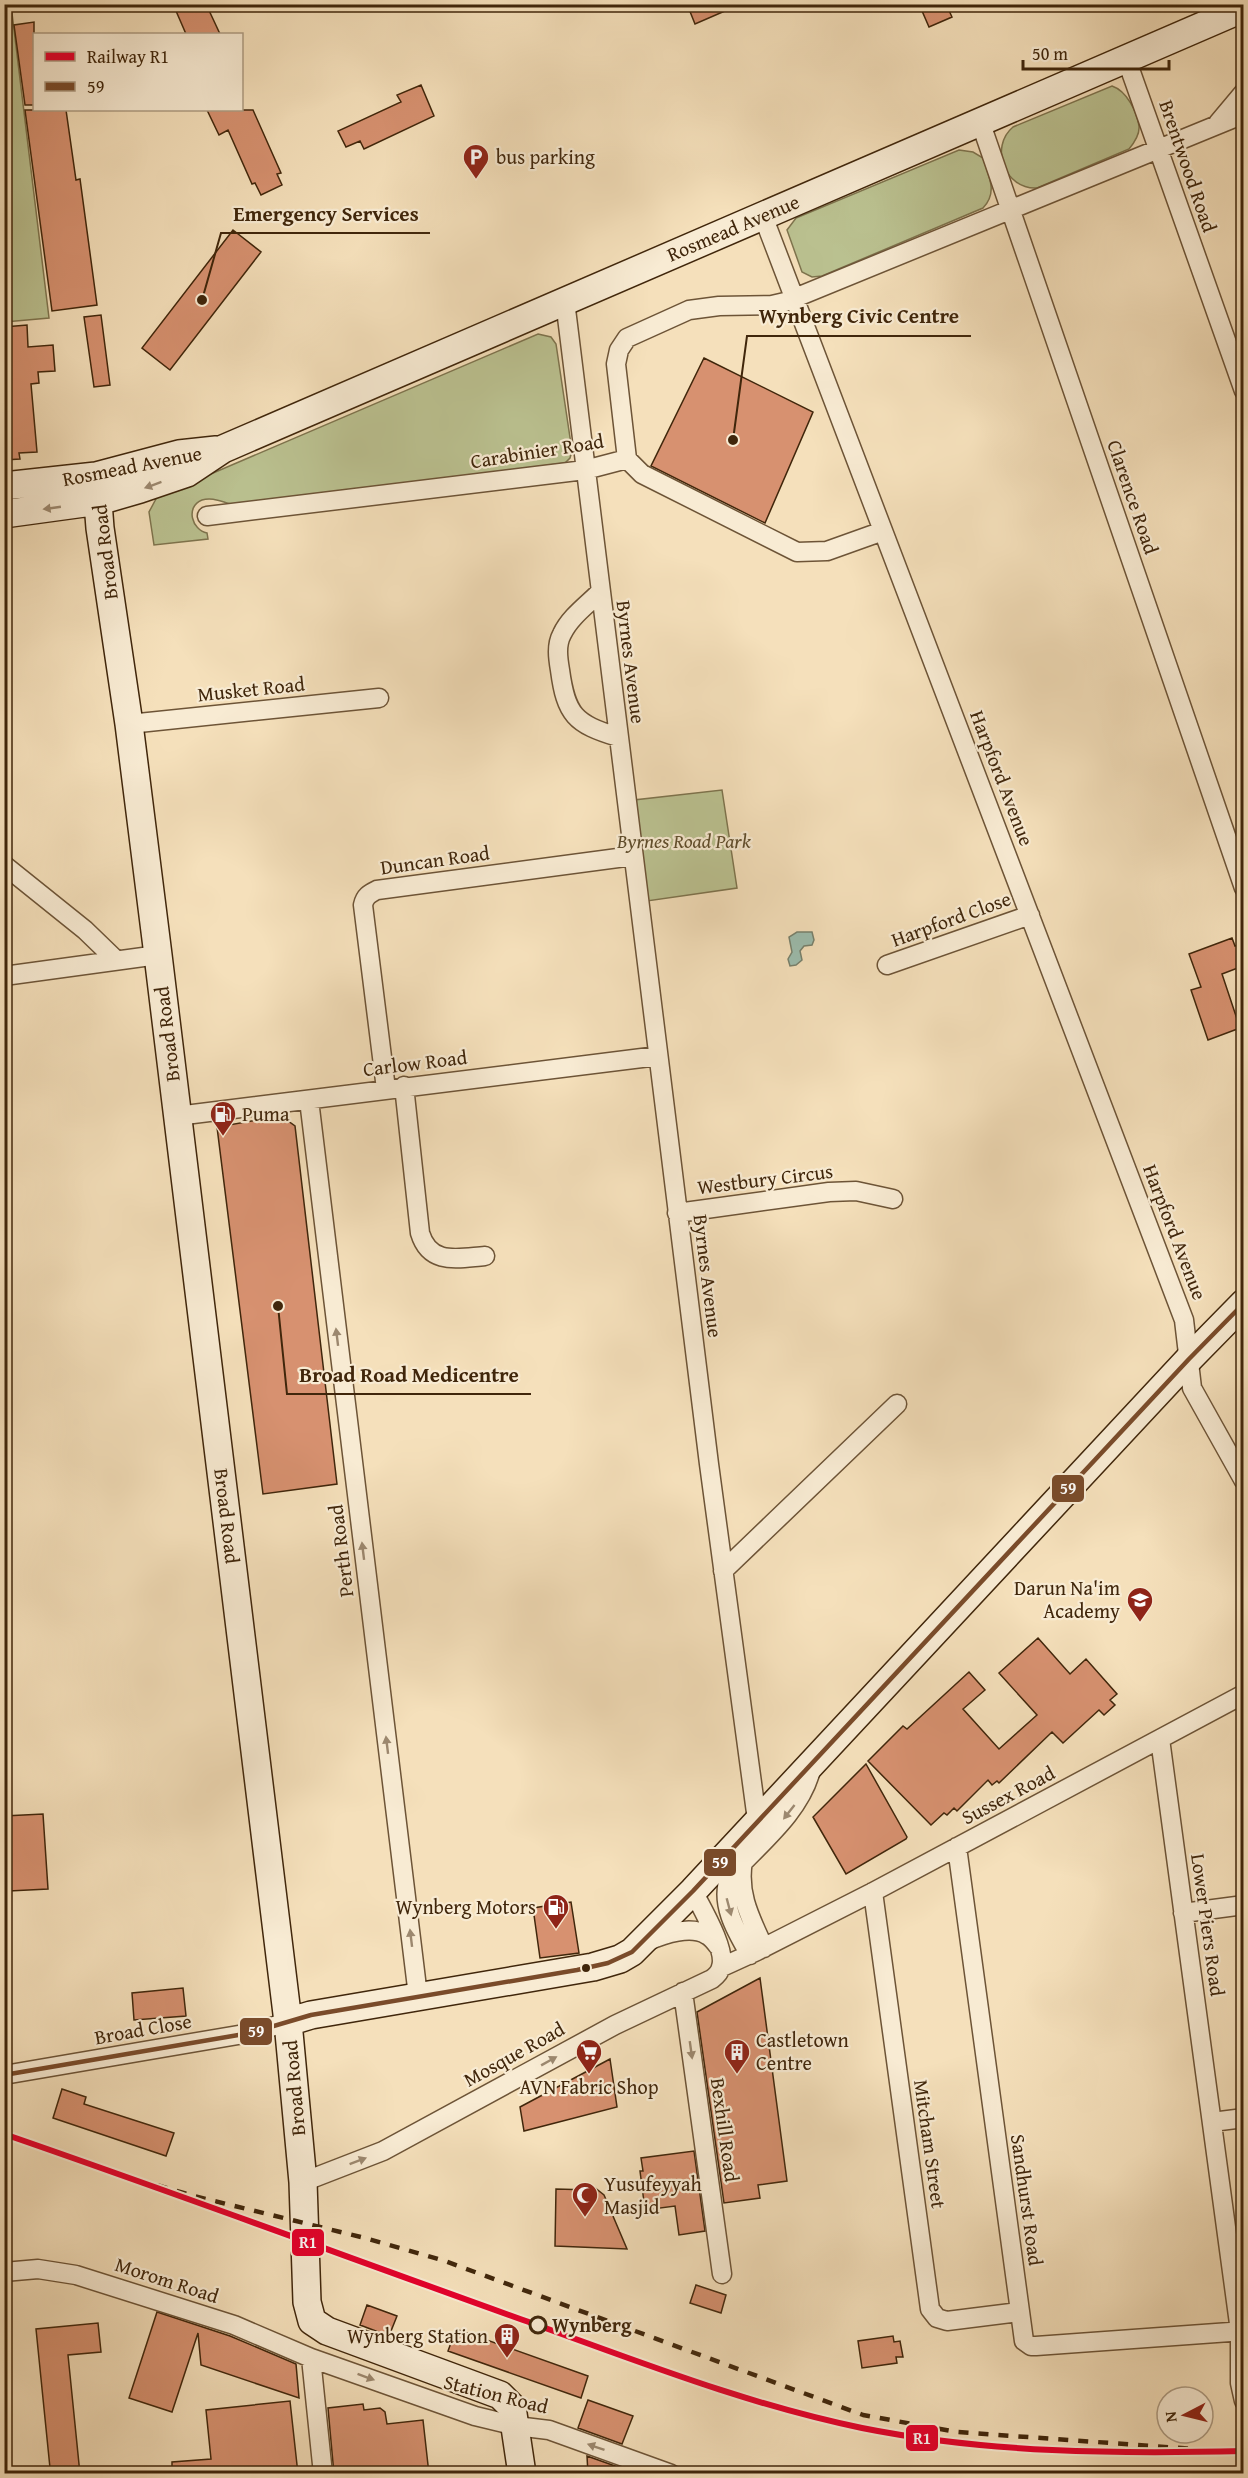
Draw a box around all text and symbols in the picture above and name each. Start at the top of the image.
legend [33,33,243,111]
scale bar [1023,33,1168,71]
text: 50 m [1032,40,1068,67]
text: Railway R1 [87,43,169,70]
text: 59 [87,73,104,100]
street label: Brentwood Road [1152,96,1225,236]
parking icon: bus parking [461,142,491,180]
place label: bus parking [496,142,595,171]
street label: Rosmead Avenue [662,187,804,269]
callout: Emergency Services [221,194,430,233]
text: Emergency Services [233,198,419,229]
callout: Wynberg Civic Centre [747,297,971,336]
text: Wynberg Civic Centre [759,300,959,331]
street label: Carabinier Road [468,426,606,475]
street label: Clarence Road [1100,436,1167,558]
street label: Rosmead Avenue [60,438,204,493]
one-way arrow [144,481,162,490]
street label: Broad Road [84,502,125,601]
one-way arrow [42,503,61,512]
street label: Byrnes Avenue [610,599,653,725]
street label: Musket Road [196,668,306,709]
street label: Harpford Avenue [963,706,1042,850]
park label: Byrnes Road Park [616,826,752,855]
street label: Duncan Road [378,837,492,882]
street label: Harpford Close [887,883,1015,954]
street label: Broad Road [146,984,187,1083]
street label: Carlow Road [361,1042,469,1083]
fuel station icon: Puma [208,1099,238,1137]
place label: Puma [242,1099,290,1128]
street label: Westbury Circus [695,1156,834,1201]
street label: Harpford Avenue [1136,1160,1215,1304]
street label: Byrnes Avenue [687,1213,730,1339]
one-way arrow [333,1327,342,1346]
callout: Broad Road Medicentre [287,1355,531,1394]
text: Broad Road Medicentre [299,1359,519,1390]
street label: Broad Road [207,1467,248,1566]
line badge: 59 [1051,1474,1085,1503]
text: 59 [1060,1476,1076,1500]
street label: Perth Road [320,1503,361,1599]
one-way arrow [359,1542,368,1561]
place label: Darun Na'im Academy [1014,1573,1121,1625]
school or university icon: Darun Na'im Academy [1125,1585,1155,1623]
one-way arrow [382,1735,391,1754]
street label: Sussex Road [956,1758,1060,1831]
one-way arrow [783,1805,795,1820]
line badge: 59 [703,1848,737,1877]
text: 59 [712,1850,728,1874]
street label: Lower Piers Road [1184,1852,1233,1998]
place label: Wynberg Motors [395,1892,536,1921]
fuel station icon: Wynberg Motors [541,1892,571,1930]
one-way arrow [724,1898,734,1916]
one-way arrow [406,1929,416,1948]
unlabelled marker [580,1962,592,1974]
street label: Broad Close [92,2006,194,2051]
street label: Mosque Road [458,2014,570,2093]
line badge: 59 [239,2017,273,2046]
text: 59 [248,2019,264,2043]
place label: Castletown Centre [756,2025,849,2077]
supermarket icon: AVN Fabric Shop [574,2037,604,2075]
building icon: Castletown Centre [722,2037,752,2075]
street label: Broad Road [275,2039,312,2137]
one-way arrow [687,2040,696,2059]
one-way arrow [541,2056,558,2066]
place label: AVN Fabric Shop [519,2072,659,2101]
street label: Bexhill Road [704,2076,747,2184]
street label: Mitcham Street [907,2078,954,2210]
street label: Sandhurst Road [1004,2132,1051,2268]
one-way arrow [349,2155,367,2165]
place label: Yusufeyyah Masjid [604,2169,702,2221]
mosque icon: Yusufeyyah Masjid [570,2180,600,2218]
line badge: R1 [291,2228,325,2257]
text: R1 [299,2230,317,2254]
street label: Morom Road [112,2249,223,2310]
place label: Wynberg [552,2310,632,2339]
marker: Wynberg [529,2316,547,2334]
place label: Wynberg Station [347,2321,488,2350]
building icon: Wynberg Station [492,2321,522,2359]
street label: Station Road [441,2367,552,2421]
one-way arrow [357,2373,375,2383]
north arrow [1155,2385,1215,2445]
text: N [1158,2410,1183,2424]
line badge: R1 [905,2424,939,2452]
text: R1 [913,2426,931,2450]
one-way arrow [587,2442,605,2452]

